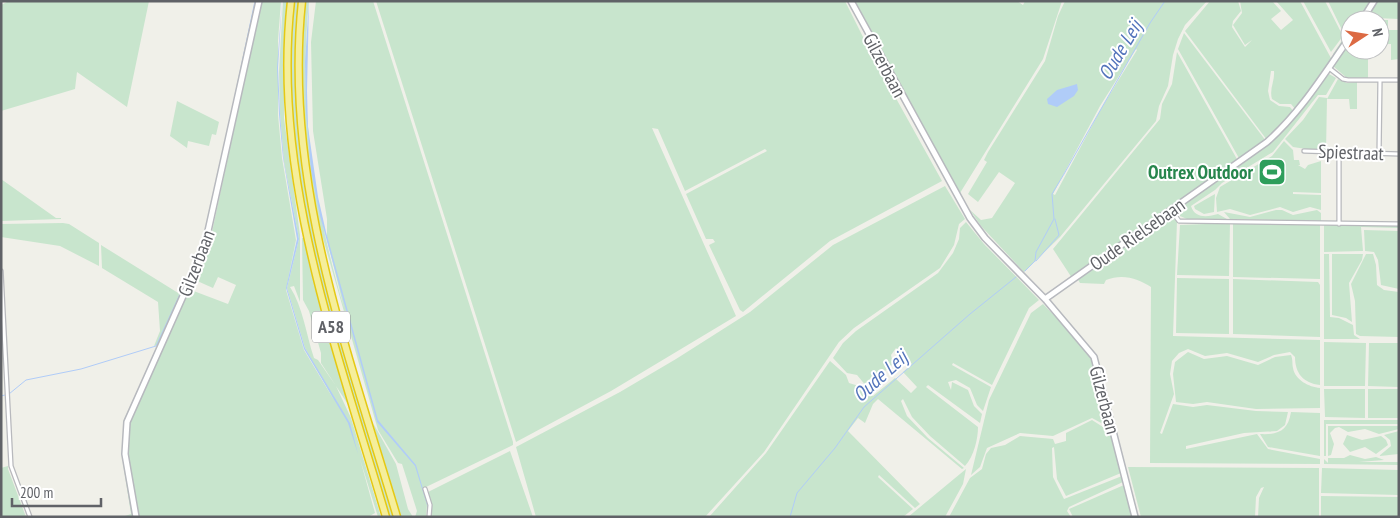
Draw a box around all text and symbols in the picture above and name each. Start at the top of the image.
north arrow [1340,10,1390,60]
water label: Oude Leij [1092,13,1149,85]
text: N [1368,27,1387,38]
street label: Gilzerbaan [858,29,912,101]
street label: Spiestraat [1318,139,1385,165]
sports icon: Outrex Outdoor [1257,157,1287,187]
place label: Outrex Outdoor [1148,160,1253,184]
street label: Oude Rielsebaan [1085,193,1189,275]
street label: Gilzerbaan [172,226,220,300]
road number: A58 [312,312,350,342]
water label: Oude Leij [847,343,915,407]
street label: Gilzerbaan [1084,363,1126,437]
scale bar [12,476,101,508]
text: 200 m [20,483,53,502]

